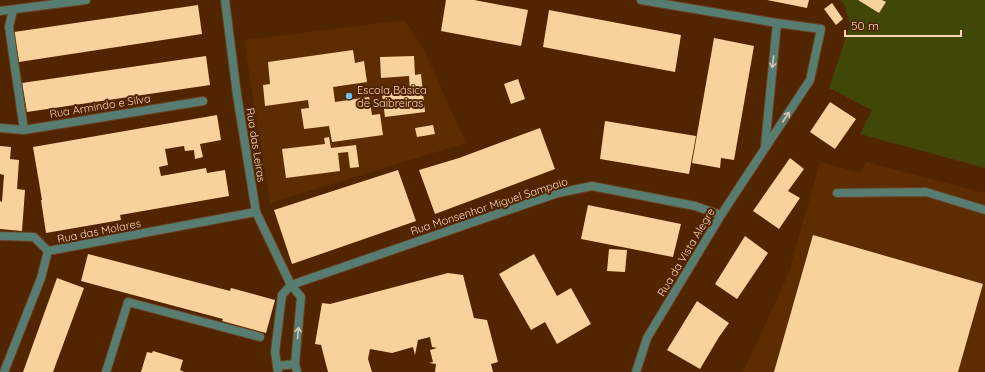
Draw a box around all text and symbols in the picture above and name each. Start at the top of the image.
scale bar [845,12,961,38]
text: 50 m [851,18,879,33]
one-way arrow [769,55,777,68]
place label: Escola Básica de Saibreiras [357,83,427,110]
street label: Rua Armindo e Silva [48,91,152,121]
marker: Escola Básica de Saibreiras [344,91,354,101]
street label: Rua das Leiras [243,107,269,183]
one-way arrow [782,112,790,123]
street label: Rua Monsenhor Miguel Sampaio [409,174,570,238]
street label: Rua da Vista Alegre [654,205,718,299]
street label: Rua das Molares [56,216,142,246]
one-way arrow [294,327,302,340]

